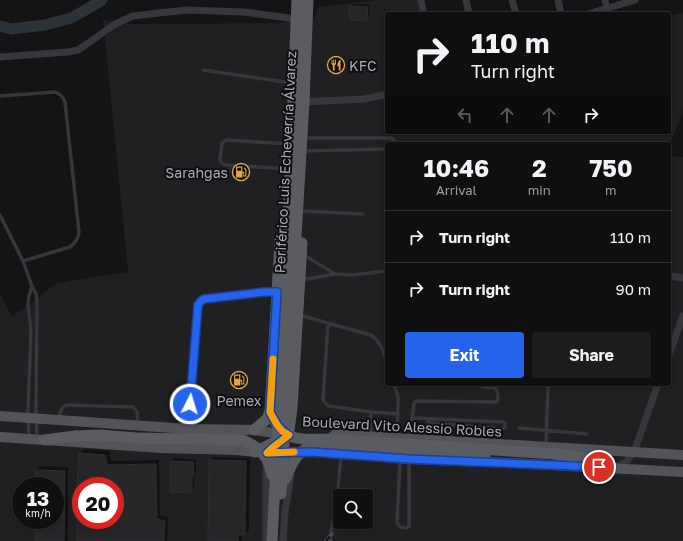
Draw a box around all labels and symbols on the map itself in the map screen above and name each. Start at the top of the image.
street label: Periférico Luis Echeverría Álvarez [271,50,299,274]
restaurant icon: KFC [326,55,346,75]
place label: KFC [349,57,376,74]
fuel station icon: Sarahgas [231,162,251,182]
place label: Sarahgas [165,164,228,181]
fuel station icon: Pemex [229,370,249,390]
position arrow [169,383,211,425]
place label: Pemex [216,392,262,409]
street label: Boulevard Vito Alessio Robles [302,412,502,440]
pin [582,450,616,484]
speed limit sign: 20 [72,477,124,529]

